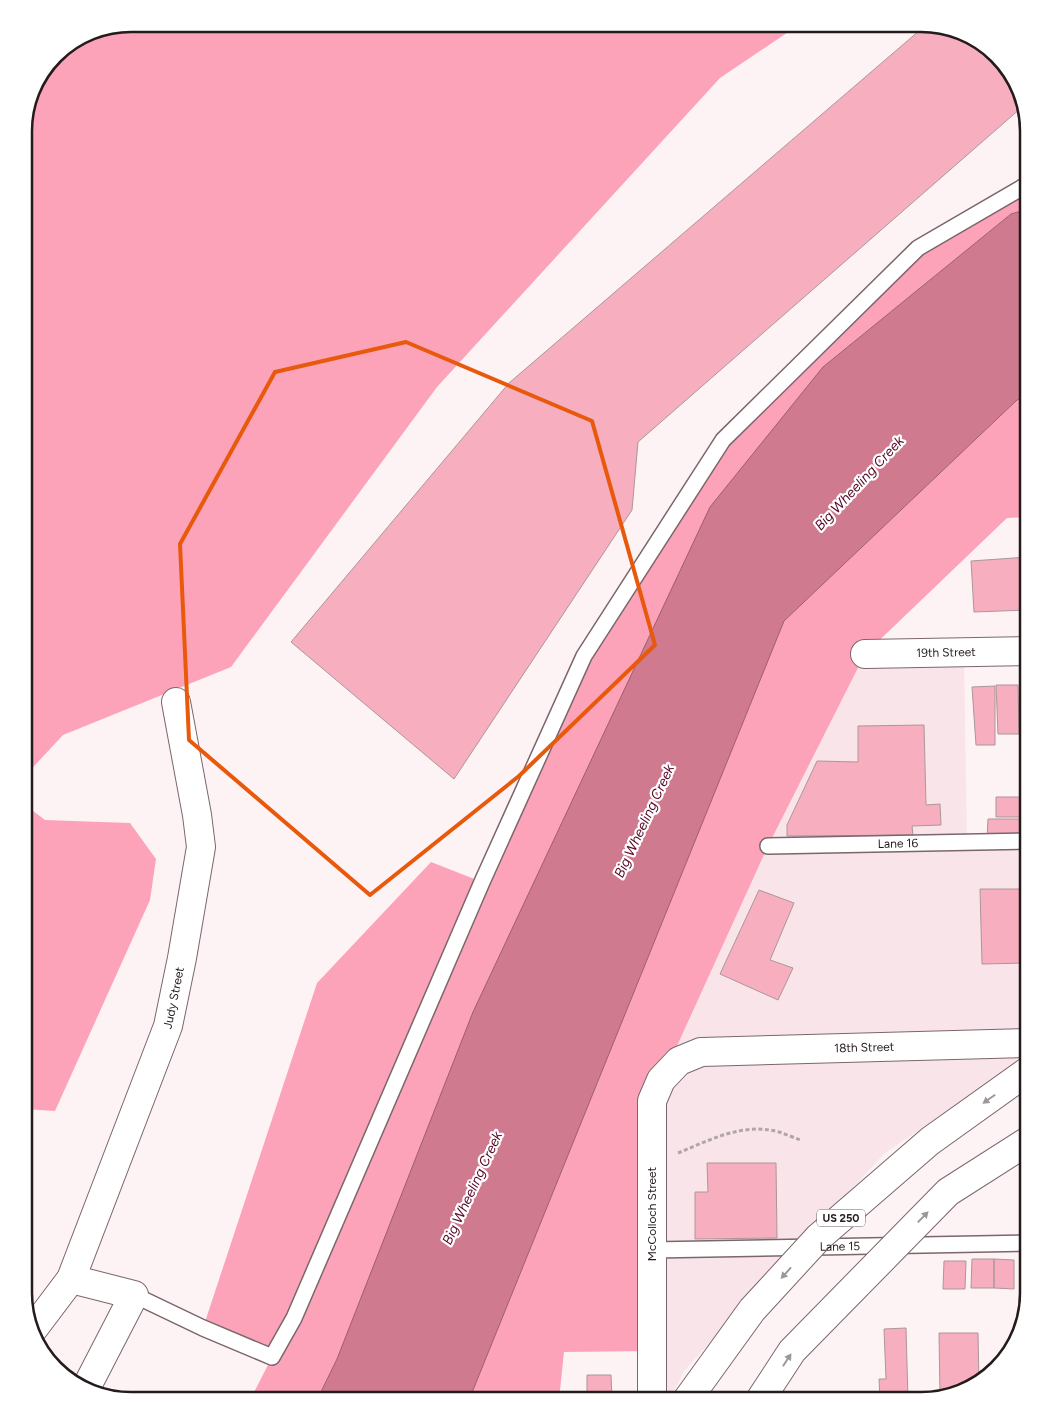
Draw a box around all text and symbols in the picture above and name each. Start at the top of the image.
water label: Big Wheeling Creek [811,432,908,534]
street label: 19th Street [916,645,976,660]
water label: Big Wheeling Creek [611,761,679,880]
street label: Lane 16 [878,836,918,851]
street label: Judy Street [161,965,187,1030]
street label: 18th Street [834,1040,895,1055]
one-way arrow [982,1094,995,1104]
water label: Big Wheeling Creek [439,1128,507,1247]
street label: McColloch Street [645,1166,659,1261]
road number: US 250 [817,1210,865,1226]
one-way arrow [917,1211,929,1223]
street label: Lane 15 [820,1239,860,1254]
one-way arrow [780,1267,792,1279]
one-way arrow [782,1353,792,1366]

